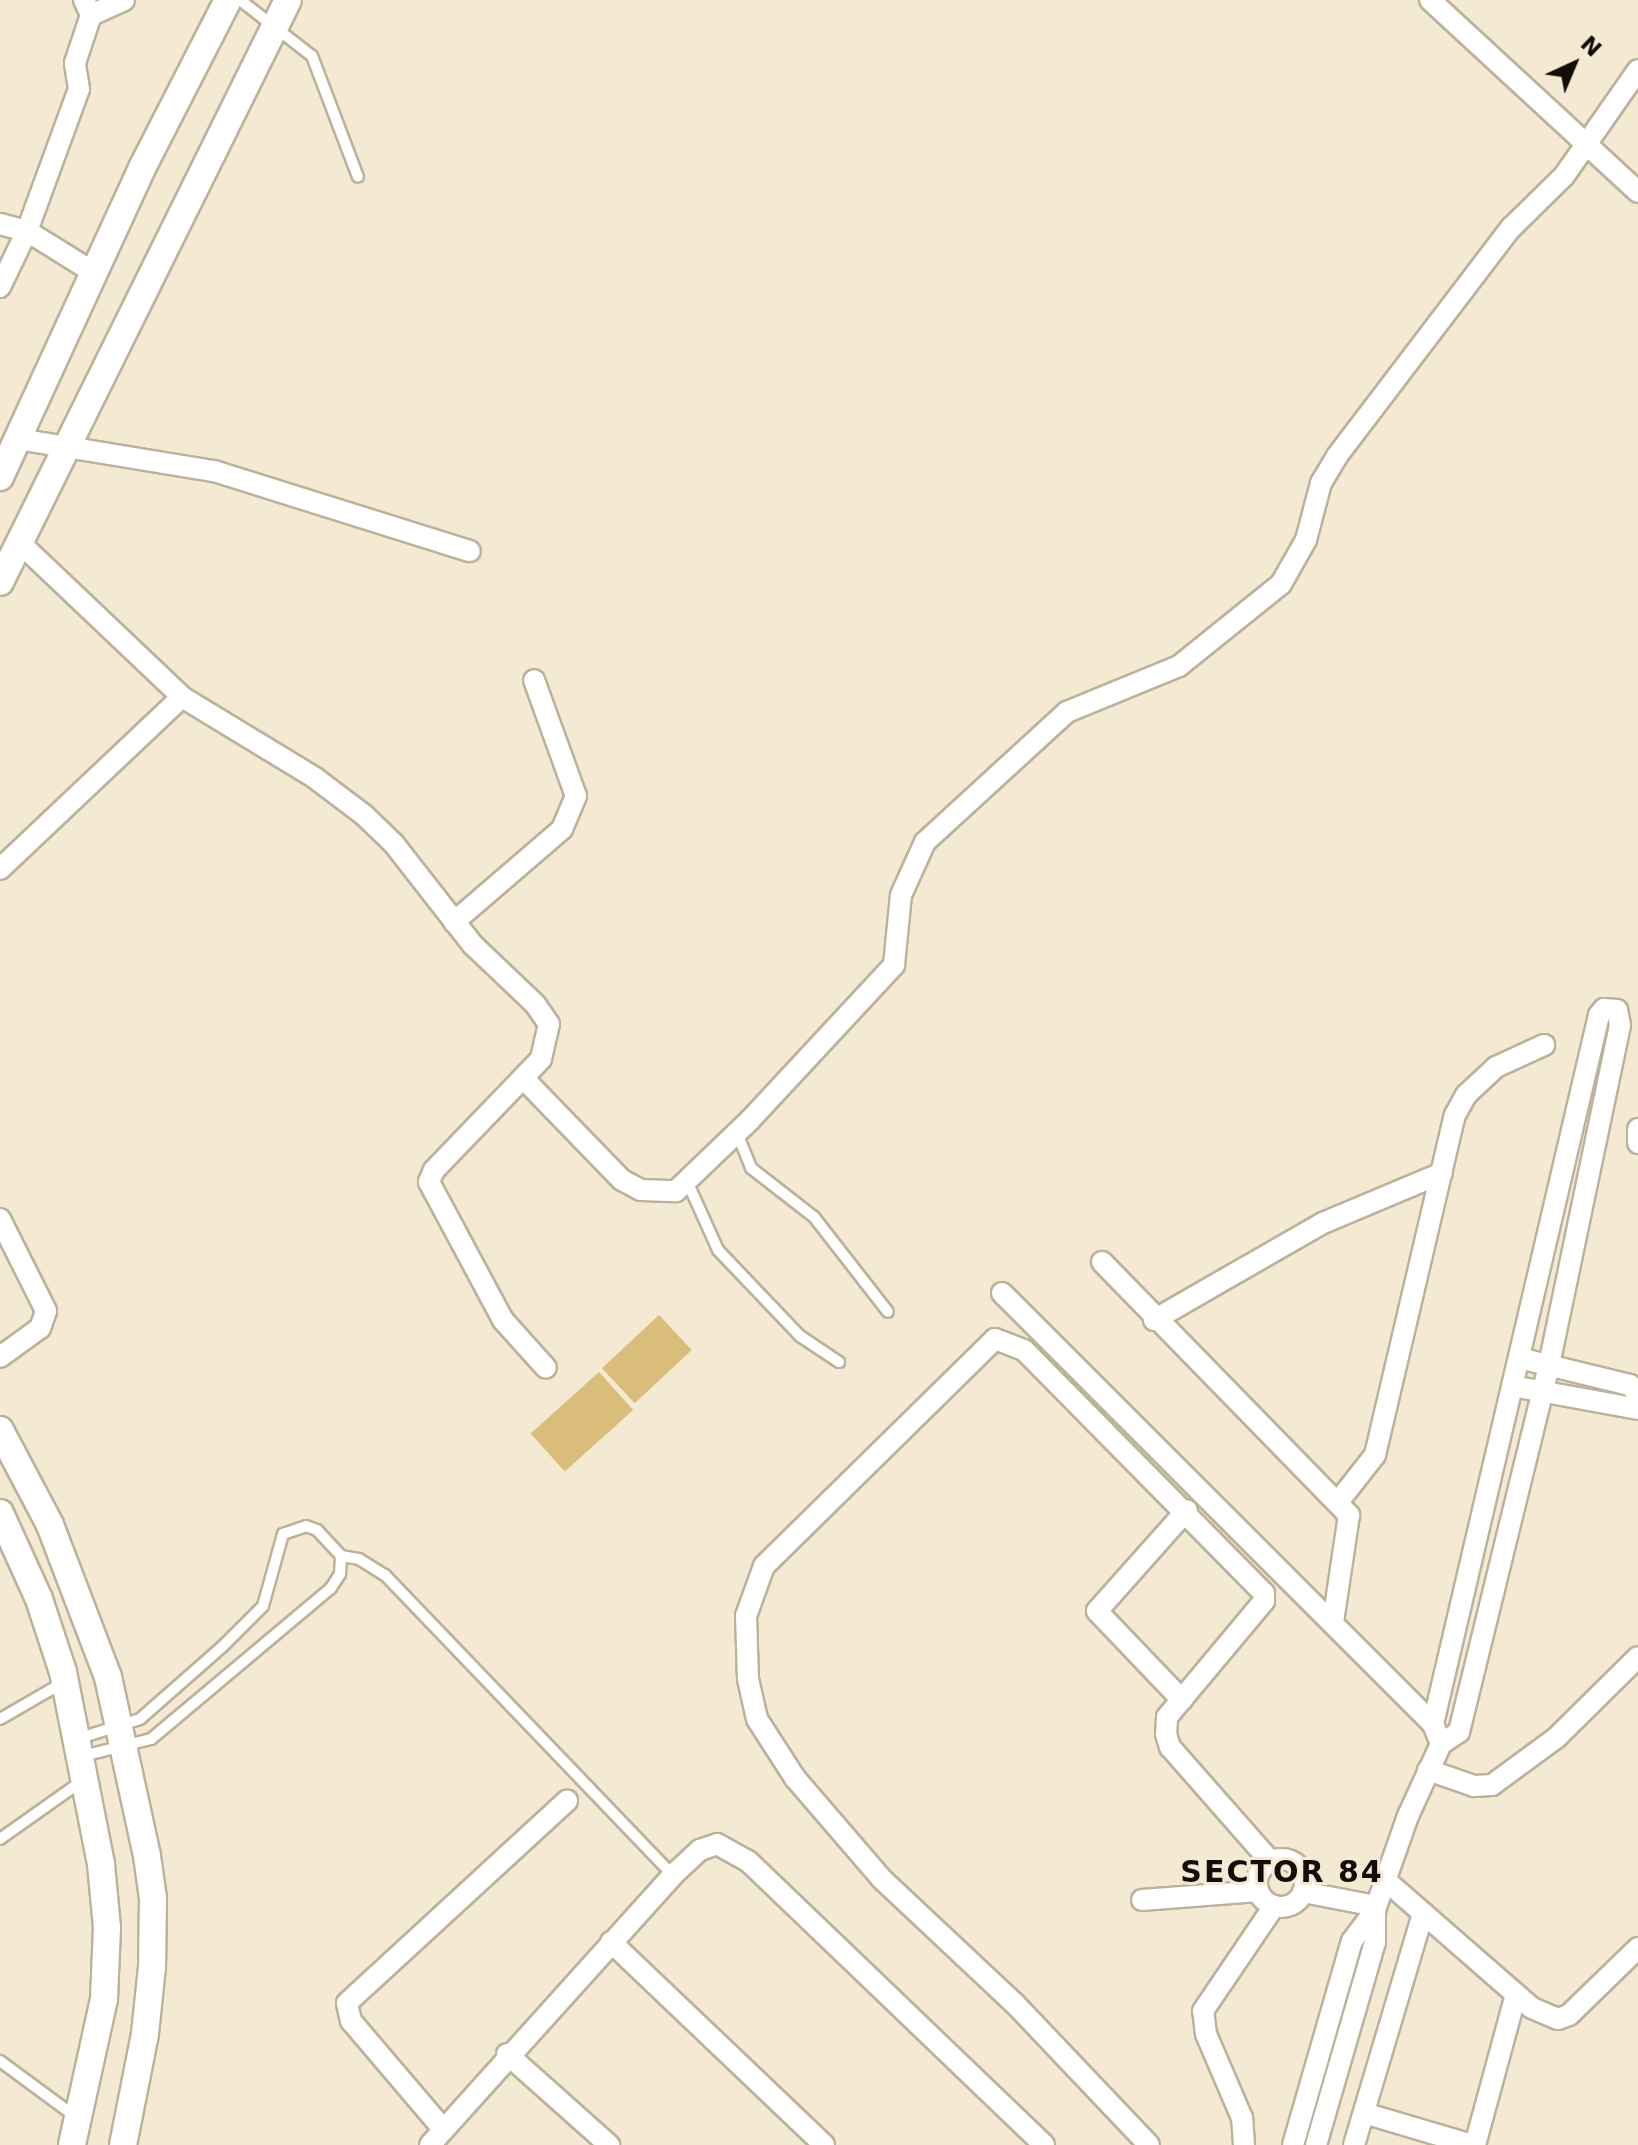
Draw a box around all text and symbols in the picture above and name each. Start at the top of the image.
north arrow [1534,24,1614,104]
text: N [1576,31,1606,62]
district label: SECTOR 84 [1180,1854,1384,1890]

